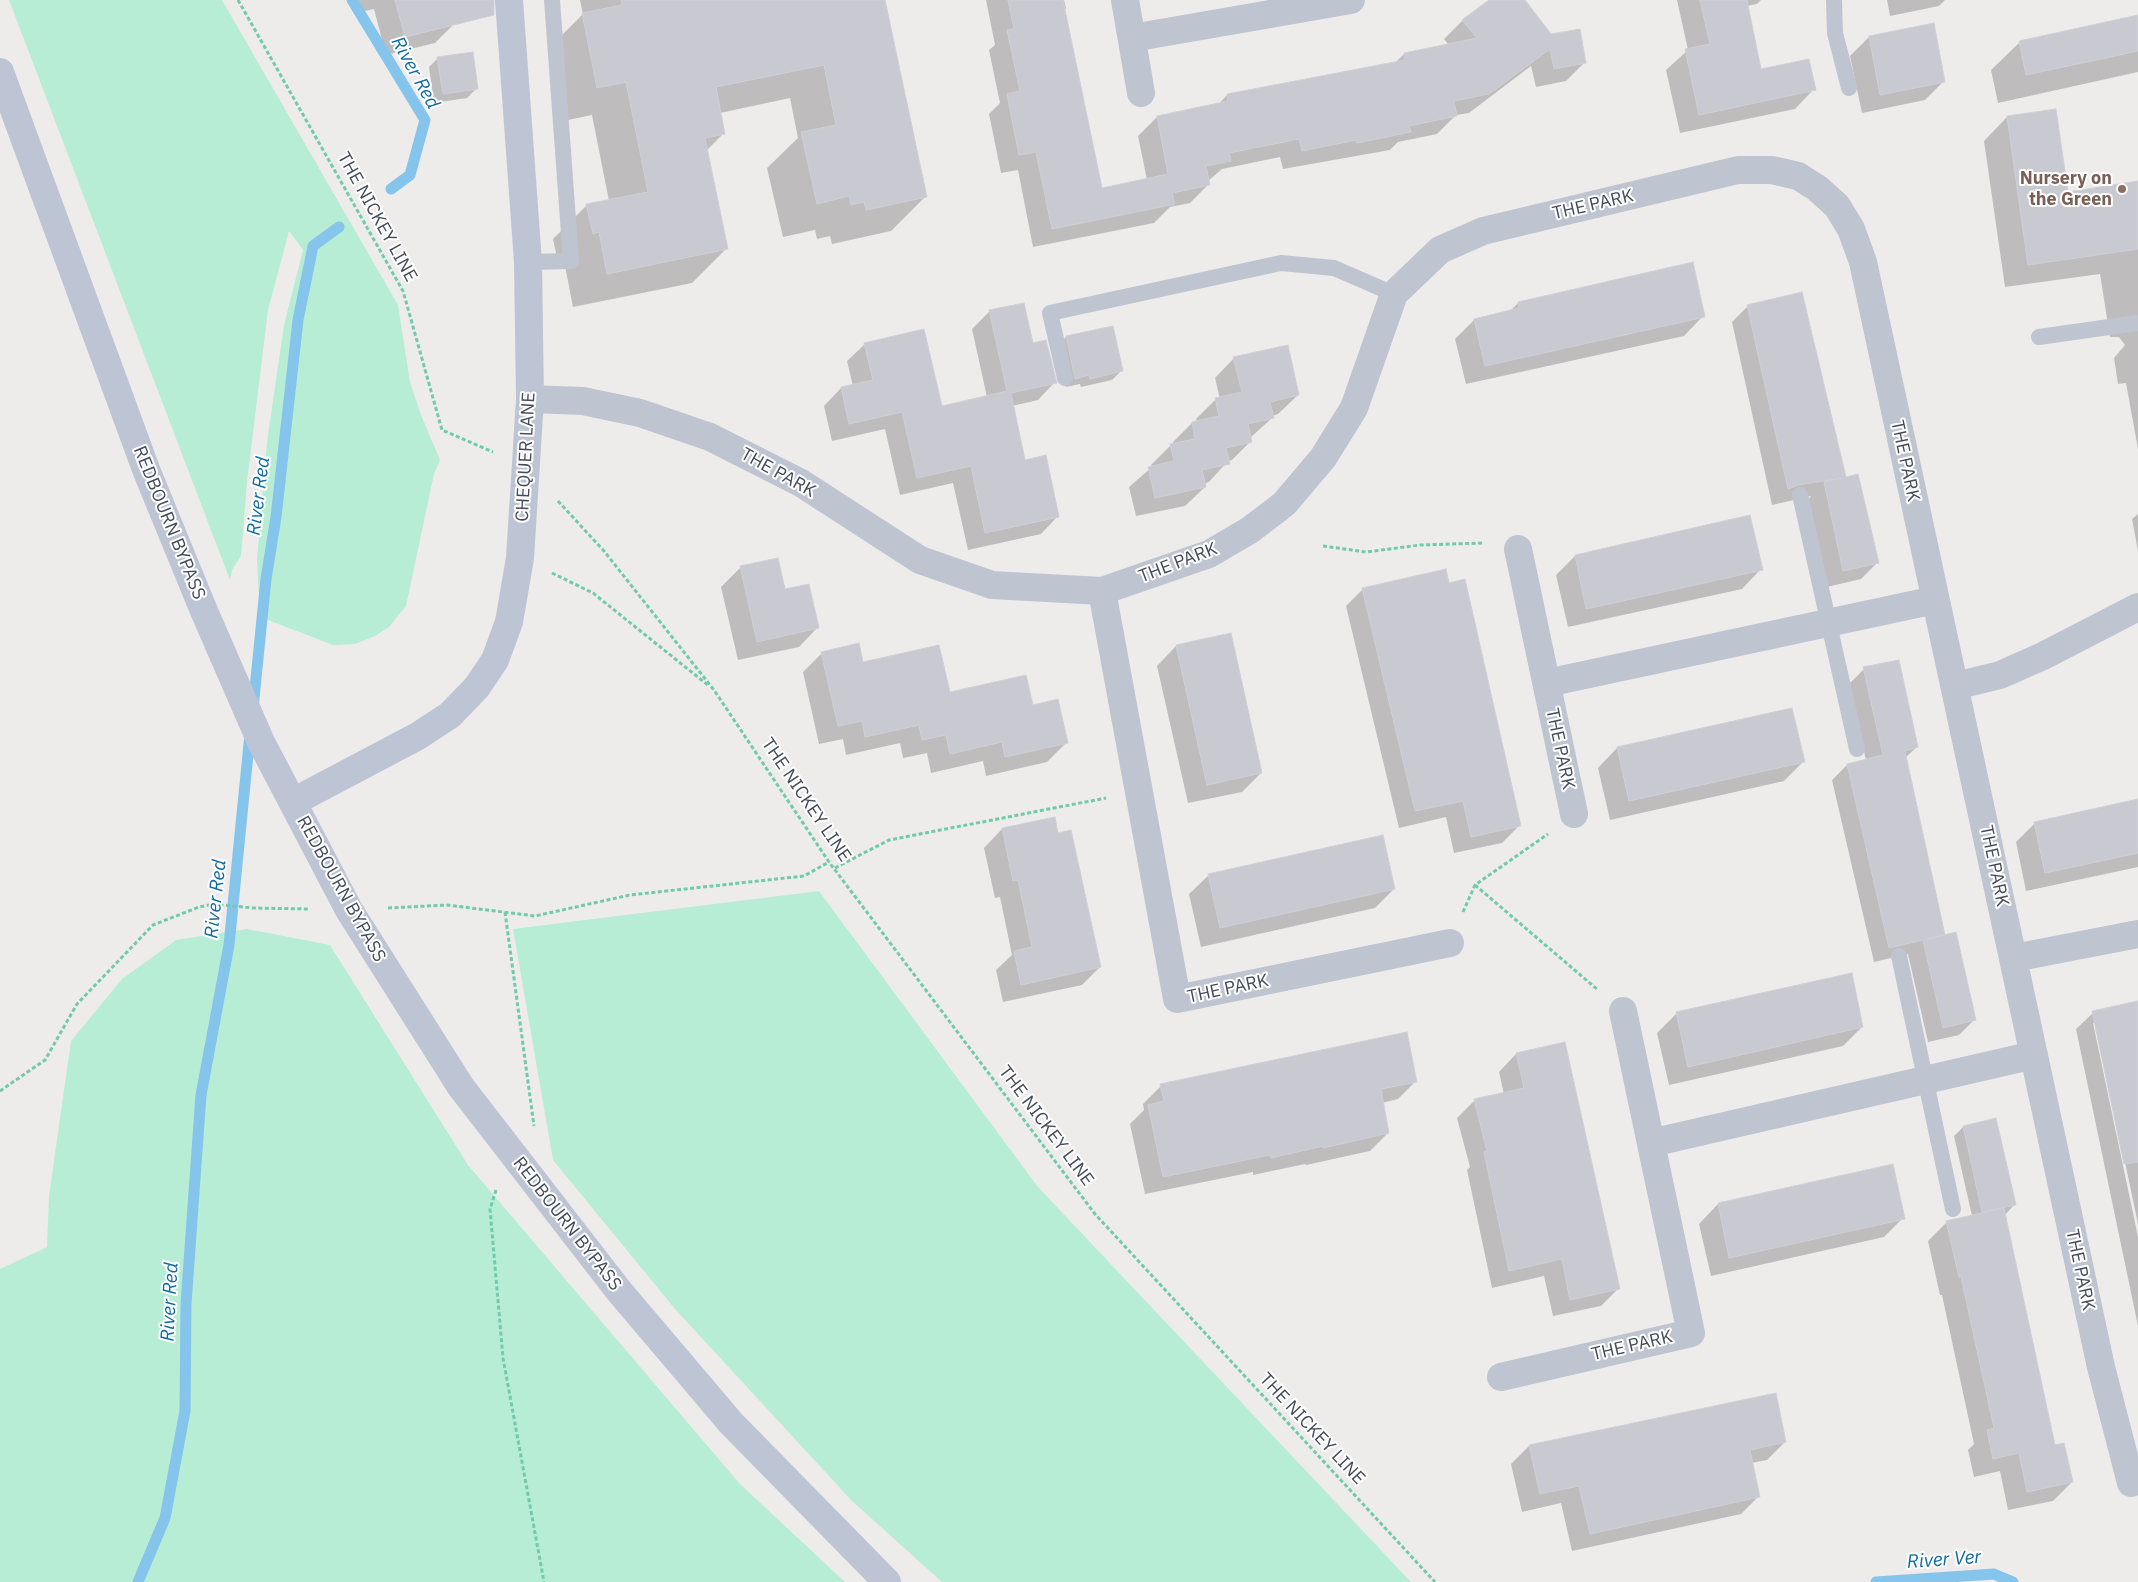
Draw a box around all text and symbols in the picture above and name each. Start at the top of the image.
water label: River Red [386,33,444,113]
street label: THE NICKEY LINE [332,148,422,286]
place label: Nursery on the Green [2020,168,2112,210]
marker: Nursery on the Green [2116,183,2128,195]
street label: THE PARK [1550,185,1636,225]
street label: CHEQUER LANE [512,392,540,522]
street label: THE PARK [1886,418,1924,504]
street label: REDBOURN BYPASS [128,443,210,603]
street label: THE PARK [737,444,819,502]
water label: River Red [243,455,275,537]
street label: THE PARK [1136,538,1220,588]
street label: THE PARK [1541,706,1579,792]
street label: THE NICKEY LINE [757,734,855,866]
street label: REDBOURN BYPASS [292,812,390,966]
street label: THE PARK [1975,823,2013,909]
water label: River Red [201,858,231,940]
street label: THE PARK [1185,970,1271,1008]
street label: THE NICKEY LINE [994,1062,1098,1190]
street label: REDBOURN BYPASS [508,1153,626,1295]
street label: THE PARK [2061,1227,2099,1313]
water label: River Red [157,1262,183,1342]
street label: THE PARK [1589,1326,1675,1366]
street label: THE NICKEY LINE [1255,1369,1369,1489]
water label: River Ver [1906,1546,1982,1574]

